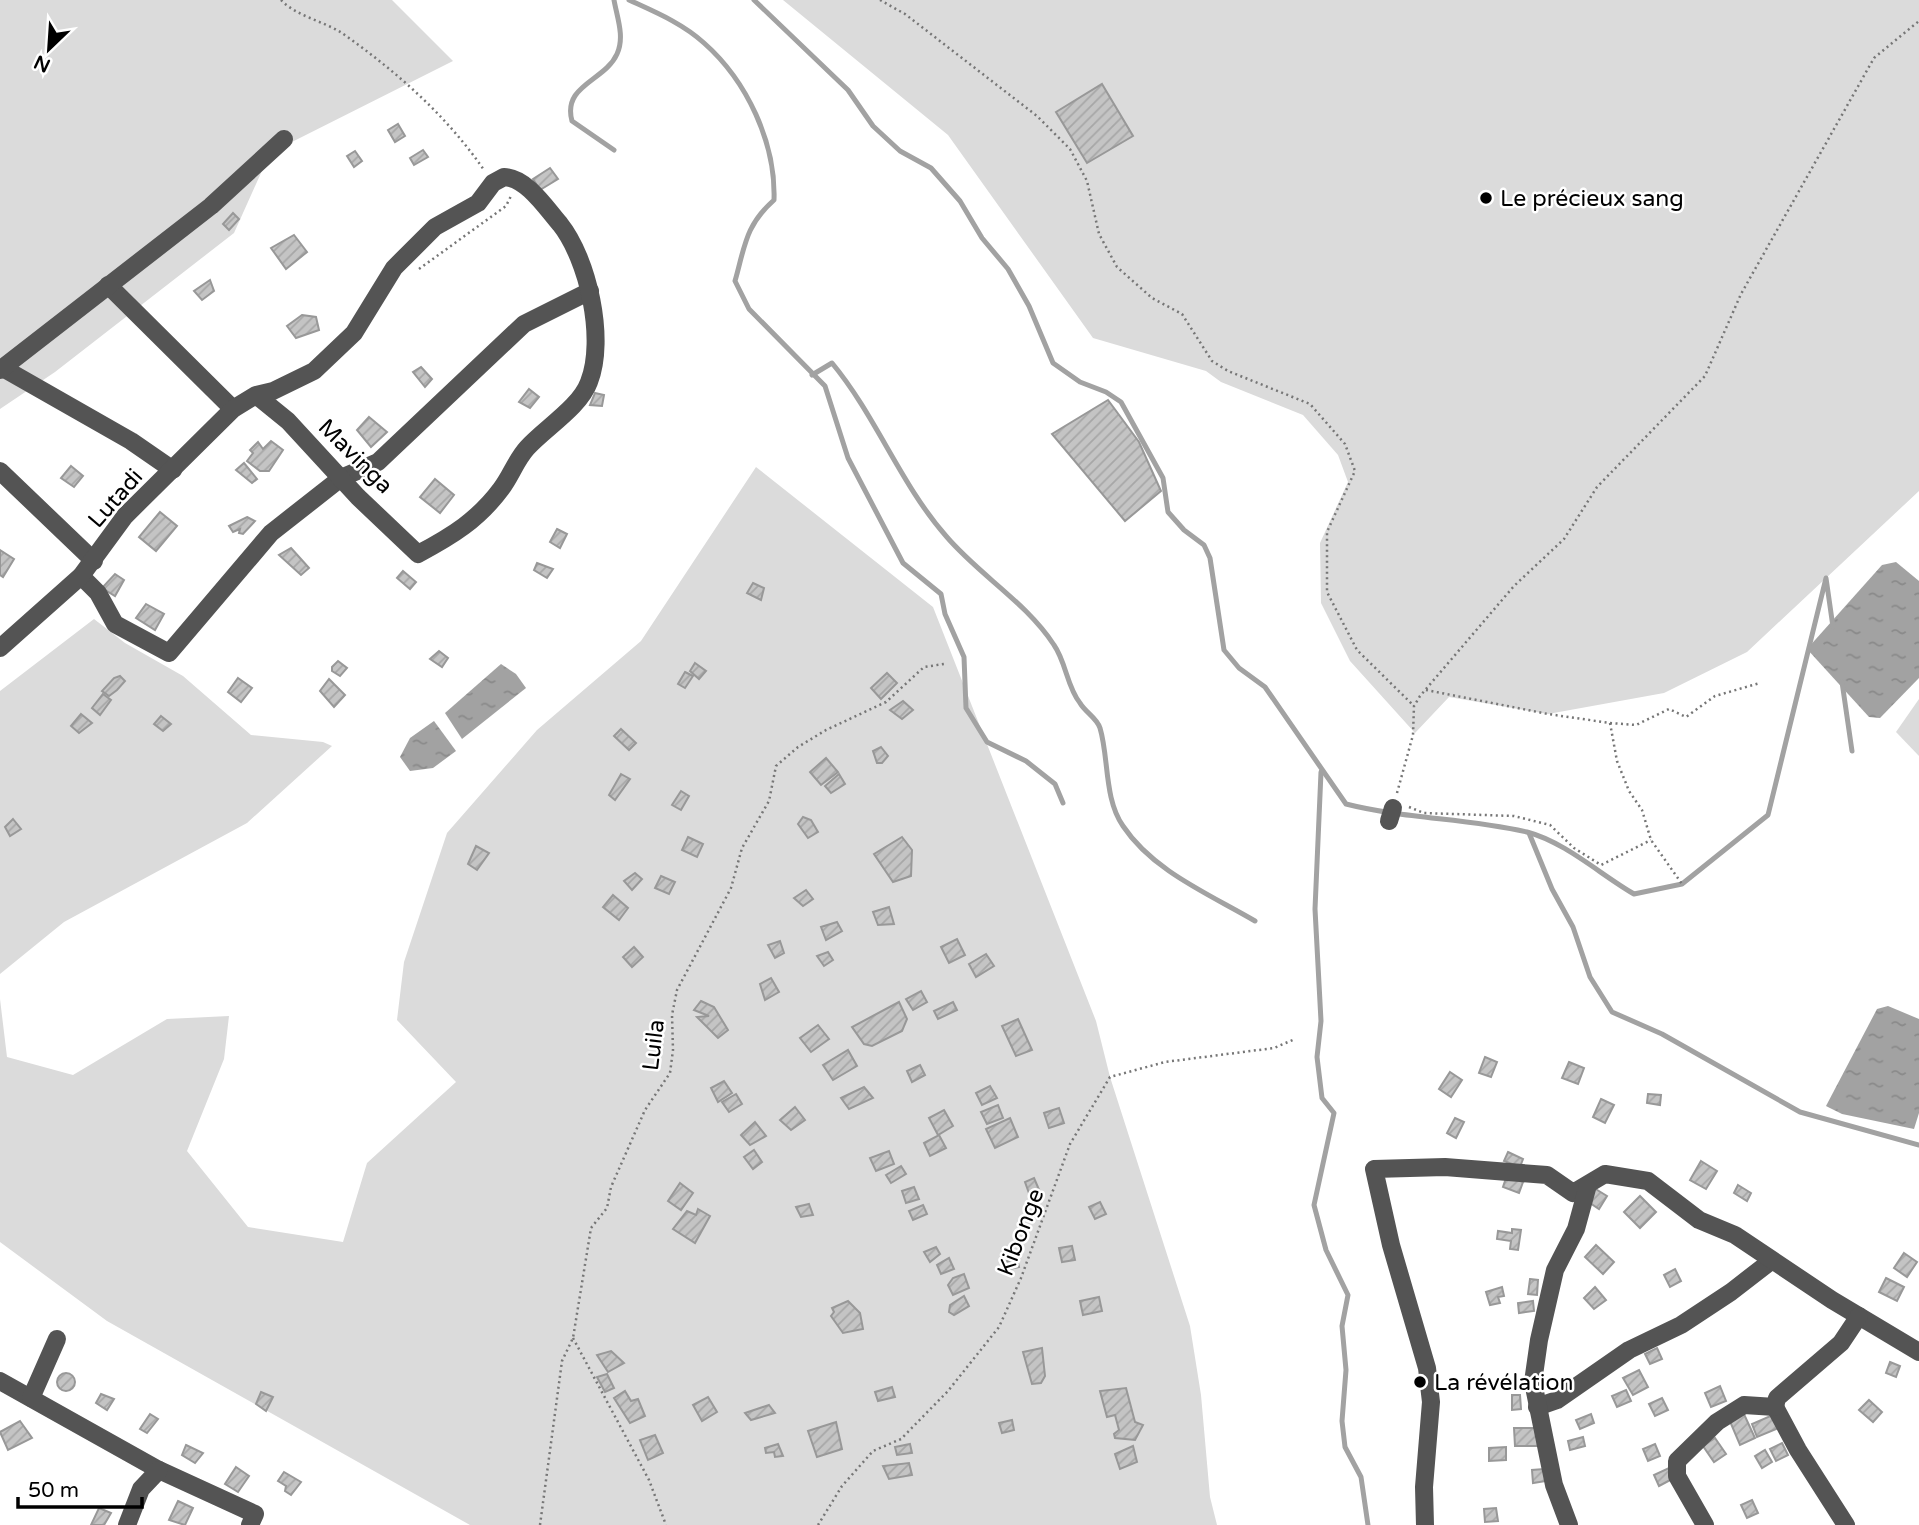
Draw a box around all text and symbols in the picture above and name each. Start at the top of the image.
north arrow [14,14,84,84]
text: N [31,50,54,77]
place label: Le précieux sang [1500,185,1684,213]
marker: Le précieux sang [1478,190,1494,206]
street label: Mavinga [312,413,399,500]
street label: Lutadi [82,463,149,534]
street label: Luila [637,1018,671,1072]
street label: Kibonge [992,1185,1050,1280]
place label: La révélation [1434,1369,1573,1397]
marker: La révélation [1412,1374,1428,1390]
scale bar [18,1466,142,1510]
text: 50 m [28,1478,79,1503]

